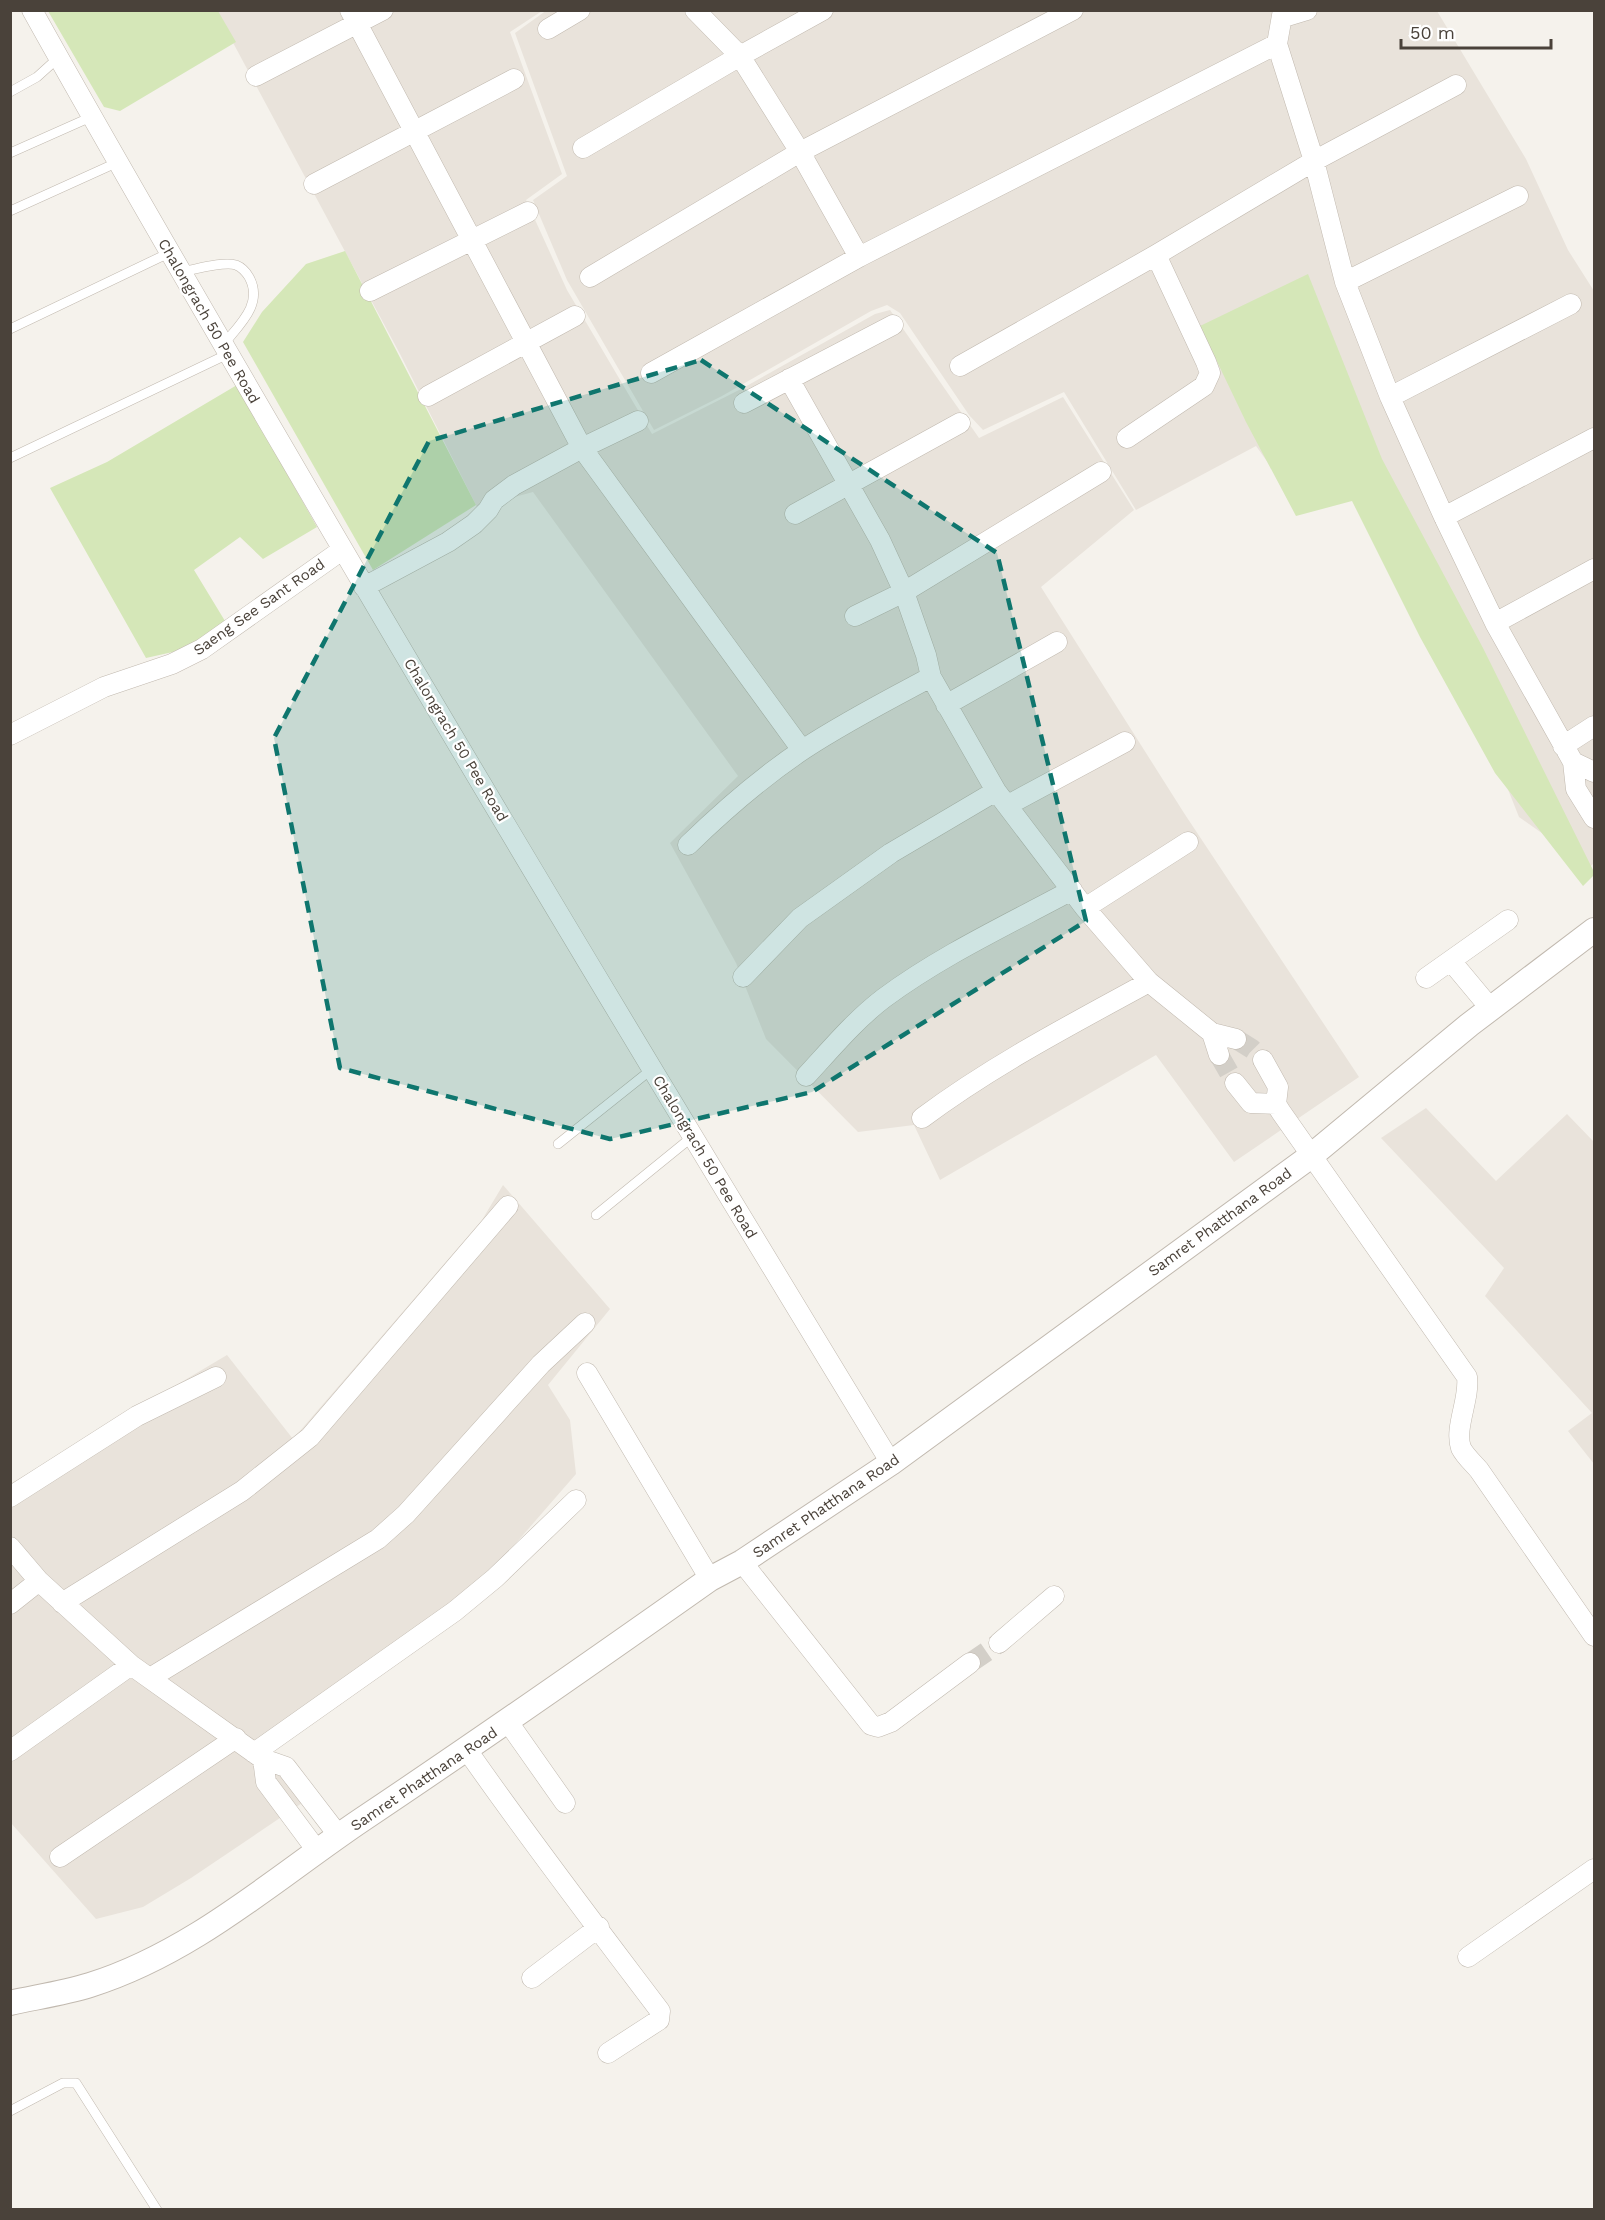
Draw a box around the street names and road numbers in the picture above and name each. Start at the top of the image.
street label: Chalongrach 50 Pee Road [154,235,264,407]
street label: Saeng See Sant Road [190,555,328,659]
street label: Chalongrach 50 Pee Road [400,655,512,825]
street label: Chalongrach 50 Pee Road [649,1072,761,1242]
street label: Samret Phatthana Road [1145,1164,1295,1280]
street label: Samret Phatthana Road [749,1450,903,1562]
street label: Samret Phatthana Road [347,1723,501,1835]

